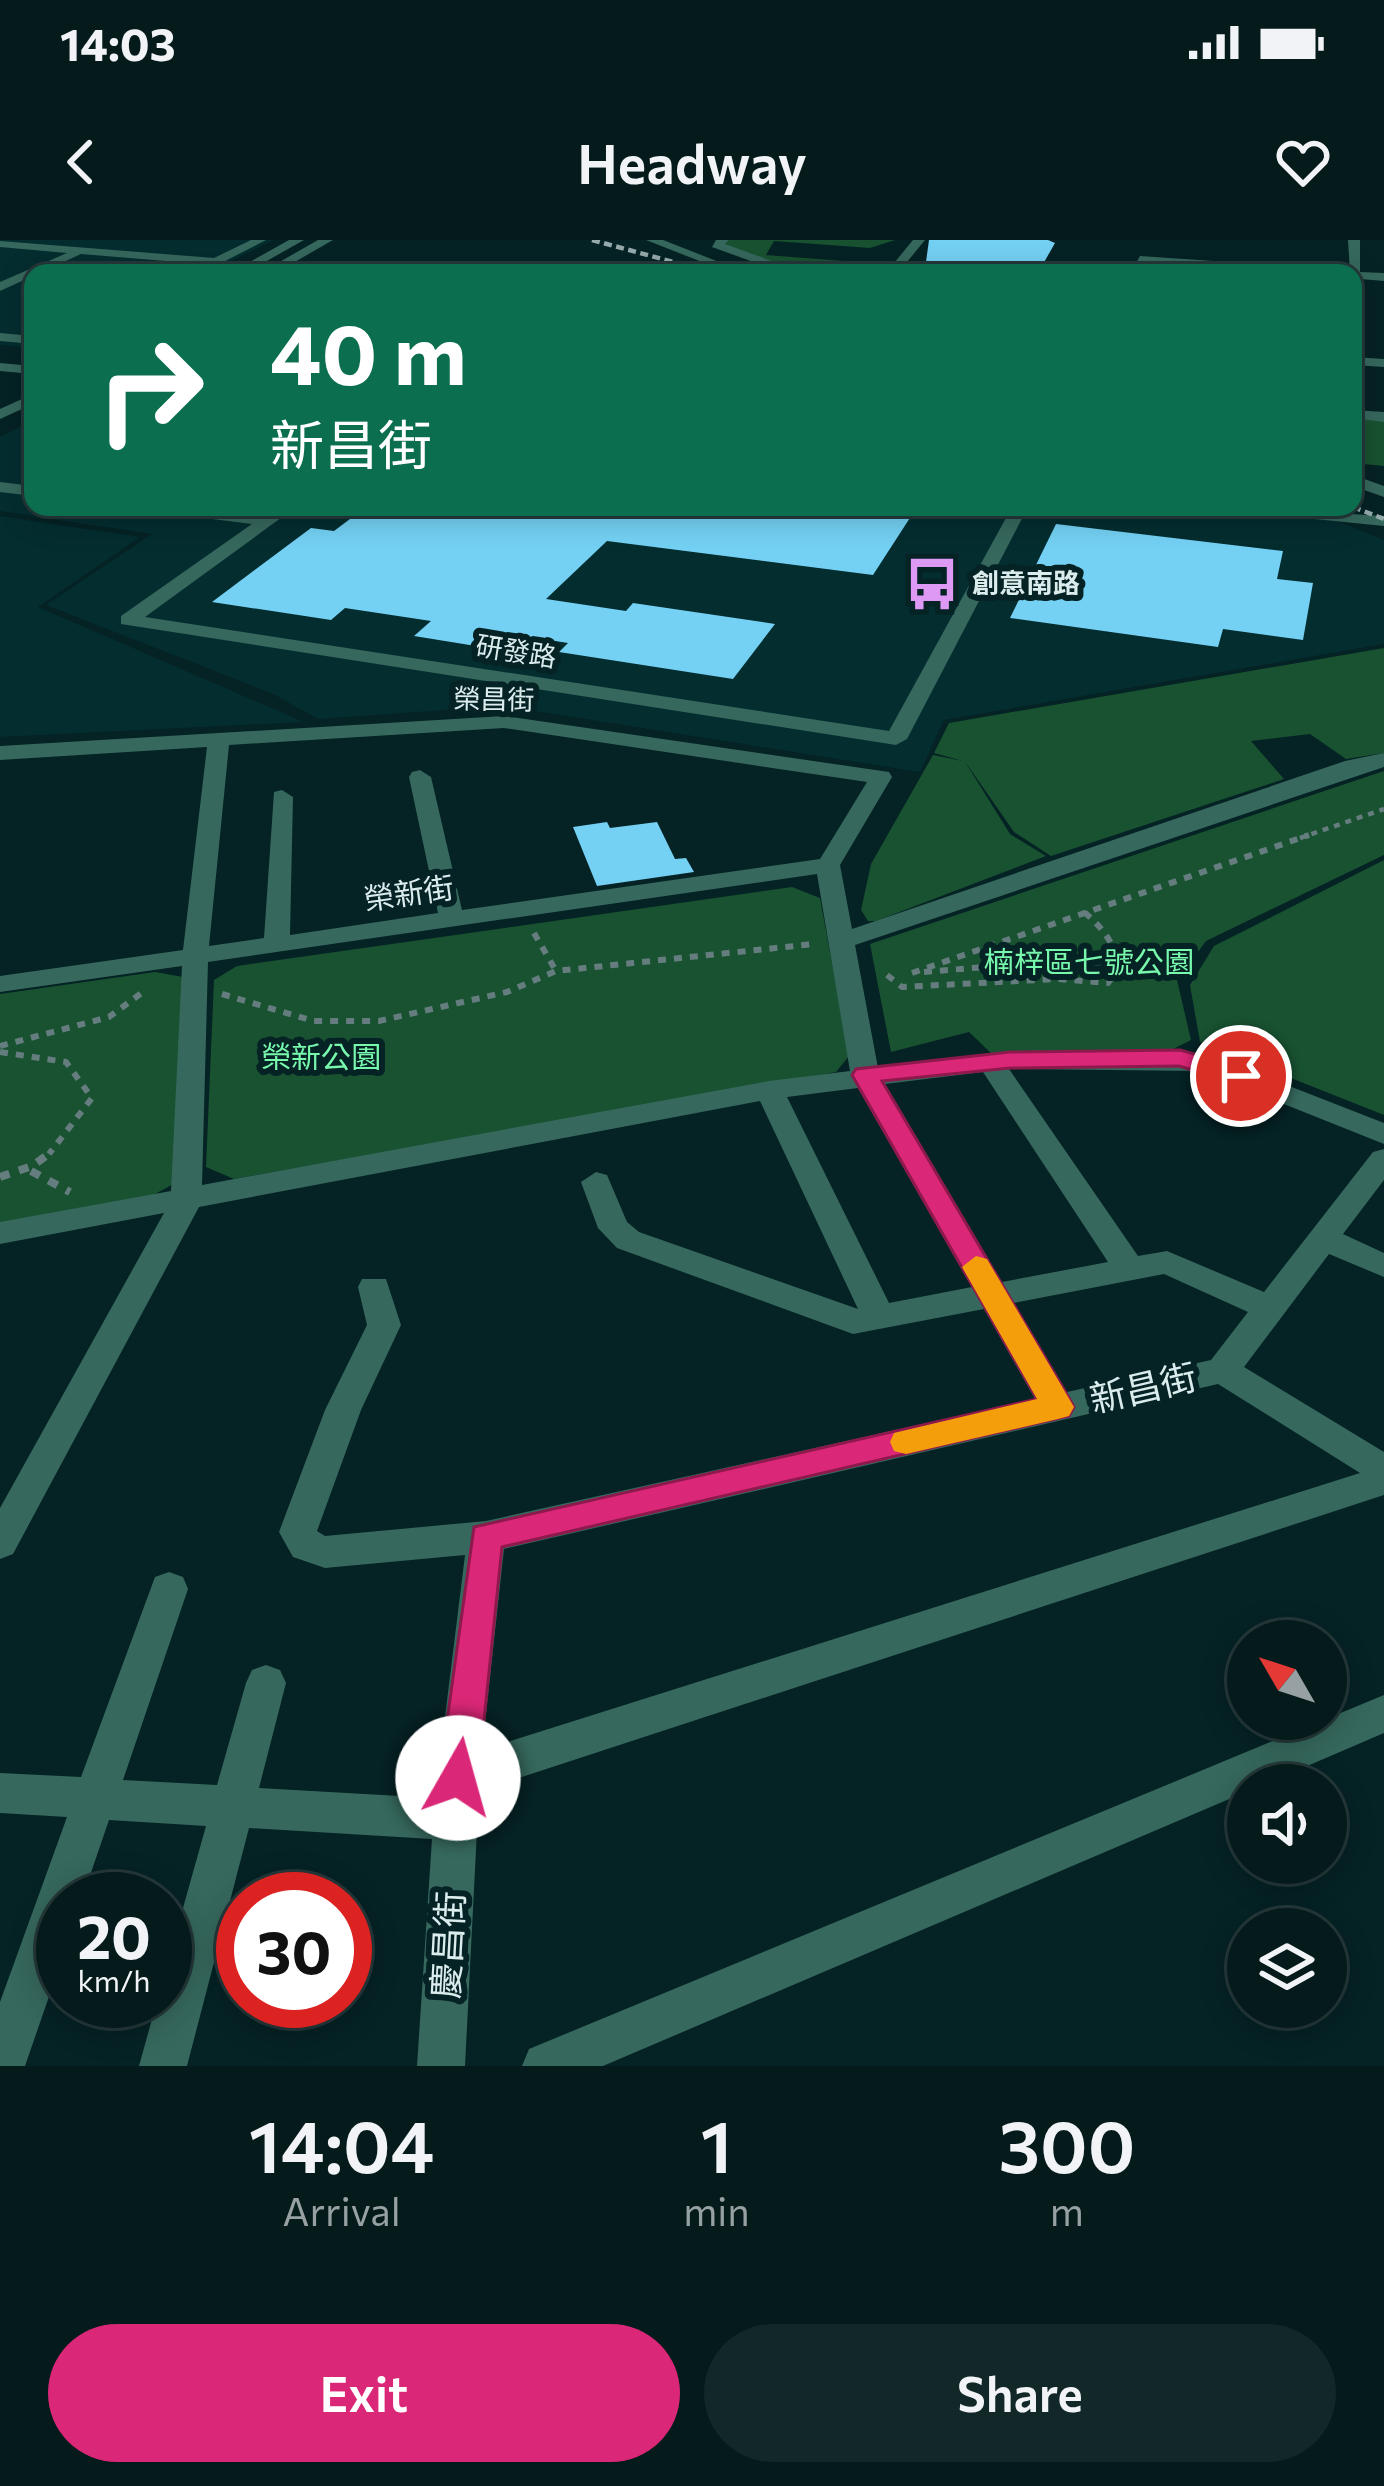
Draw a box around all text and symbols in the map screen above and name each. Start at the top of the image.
text: 14:03 [60,15,176,70]
icon: back [48,129,114,195]
text: Headway [577,129,807,195]
icon: heart [1270,129,1336,195]
text: 40 m [270,300,467,402]
icon: right [72,312,228,468]
text: 新昌街 [270,410,432,476]
bus stop icon: 創意南路 [903,555,961,613]
place label: 創意南路 [972,566,1080,599]
street label: 研發路 [474,628,559,673]
street label: 榮昌街 [453,681,535,716]
street label: 榮新街 [362,867,456,916]
park label: 楠梓區七號公園 [984,942,1194,979]
pin [1190,1025,1292,1127]
park label: 榮新公園 [261,1037,381,1074]
icon: arrive [1208,1043,1274,1109]
street label: 新昌街 [1085,1352,1200,1420]
north arrow [1227,1620,1347,1740]
map controls [1227,1620,1347,2028]
position arrow [395,1715,521,1841]
button: sound [1227,1764,1347,1884]
speed limit sign: 30 [216,1872,372,2028]
street label: 慶昌街 [421,1890,471,2000]
text: 20 [77,1898,151,1971]
button: layers [1227,1908,1347,2028]
text: km/h [78,1961,150,1998]
text: 14:04 [249,2100,434,2188]
text: 1 [700,2100,732,2188]
text: 300 [998,2100,1135,2188]
text: Arrival [283,2186,401,2234]
text: min [683,2186,750,2234]
text: m [1050,2186,1084,2234]
button: Exit [48,2324,680,2462]
button: Share [704,2324,1336,2462]

